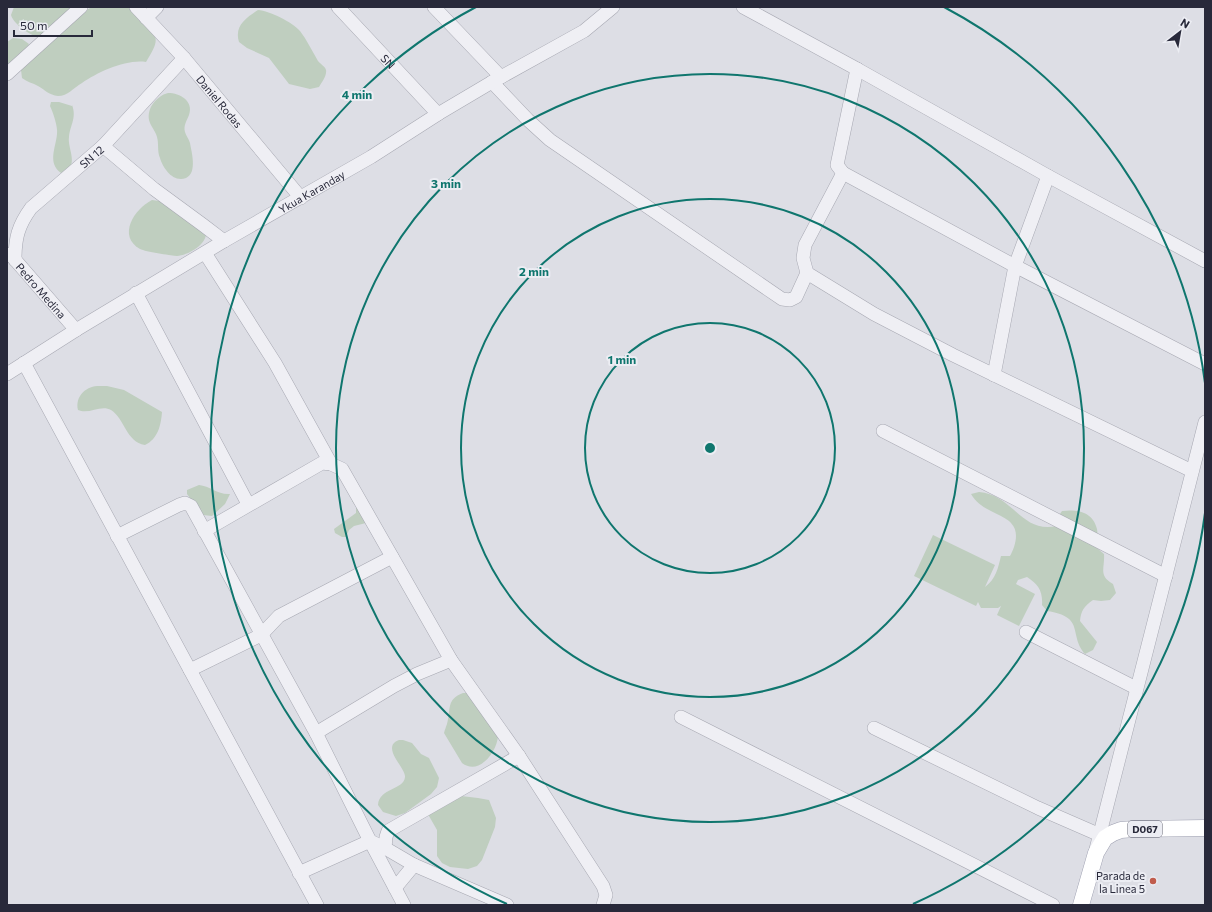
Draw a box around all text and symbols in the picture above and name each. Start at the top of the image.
scale bar [14,12,92,38]
north arrow [1160,12,1200,52]
text: N [1179,15,1192,31]
text: 50 m [20,18,48,32]
street label: SN [379,51,398,71]
street label: Daniel Rodas [194,72,246,130]
text: 4 min [342,87,372,101]
street label: SN 12 [76,142,106,170]
street label: Ykua Karanday [276,167,347,215]
text: 3 min [431,176,461,190]
street label: Pedro Medina [14,260,69,321]
text: 2 min [519,264,549,278]
text: 1 min [608,352,636,366]
centre of rings [703,441,717,455]
road number: D067 [1128,821,1162,837]
place label: Parada de la Linea 5 [1096,869,1145,895]
marker: Parada de la Linea 5 [1148,876,1158,886]

